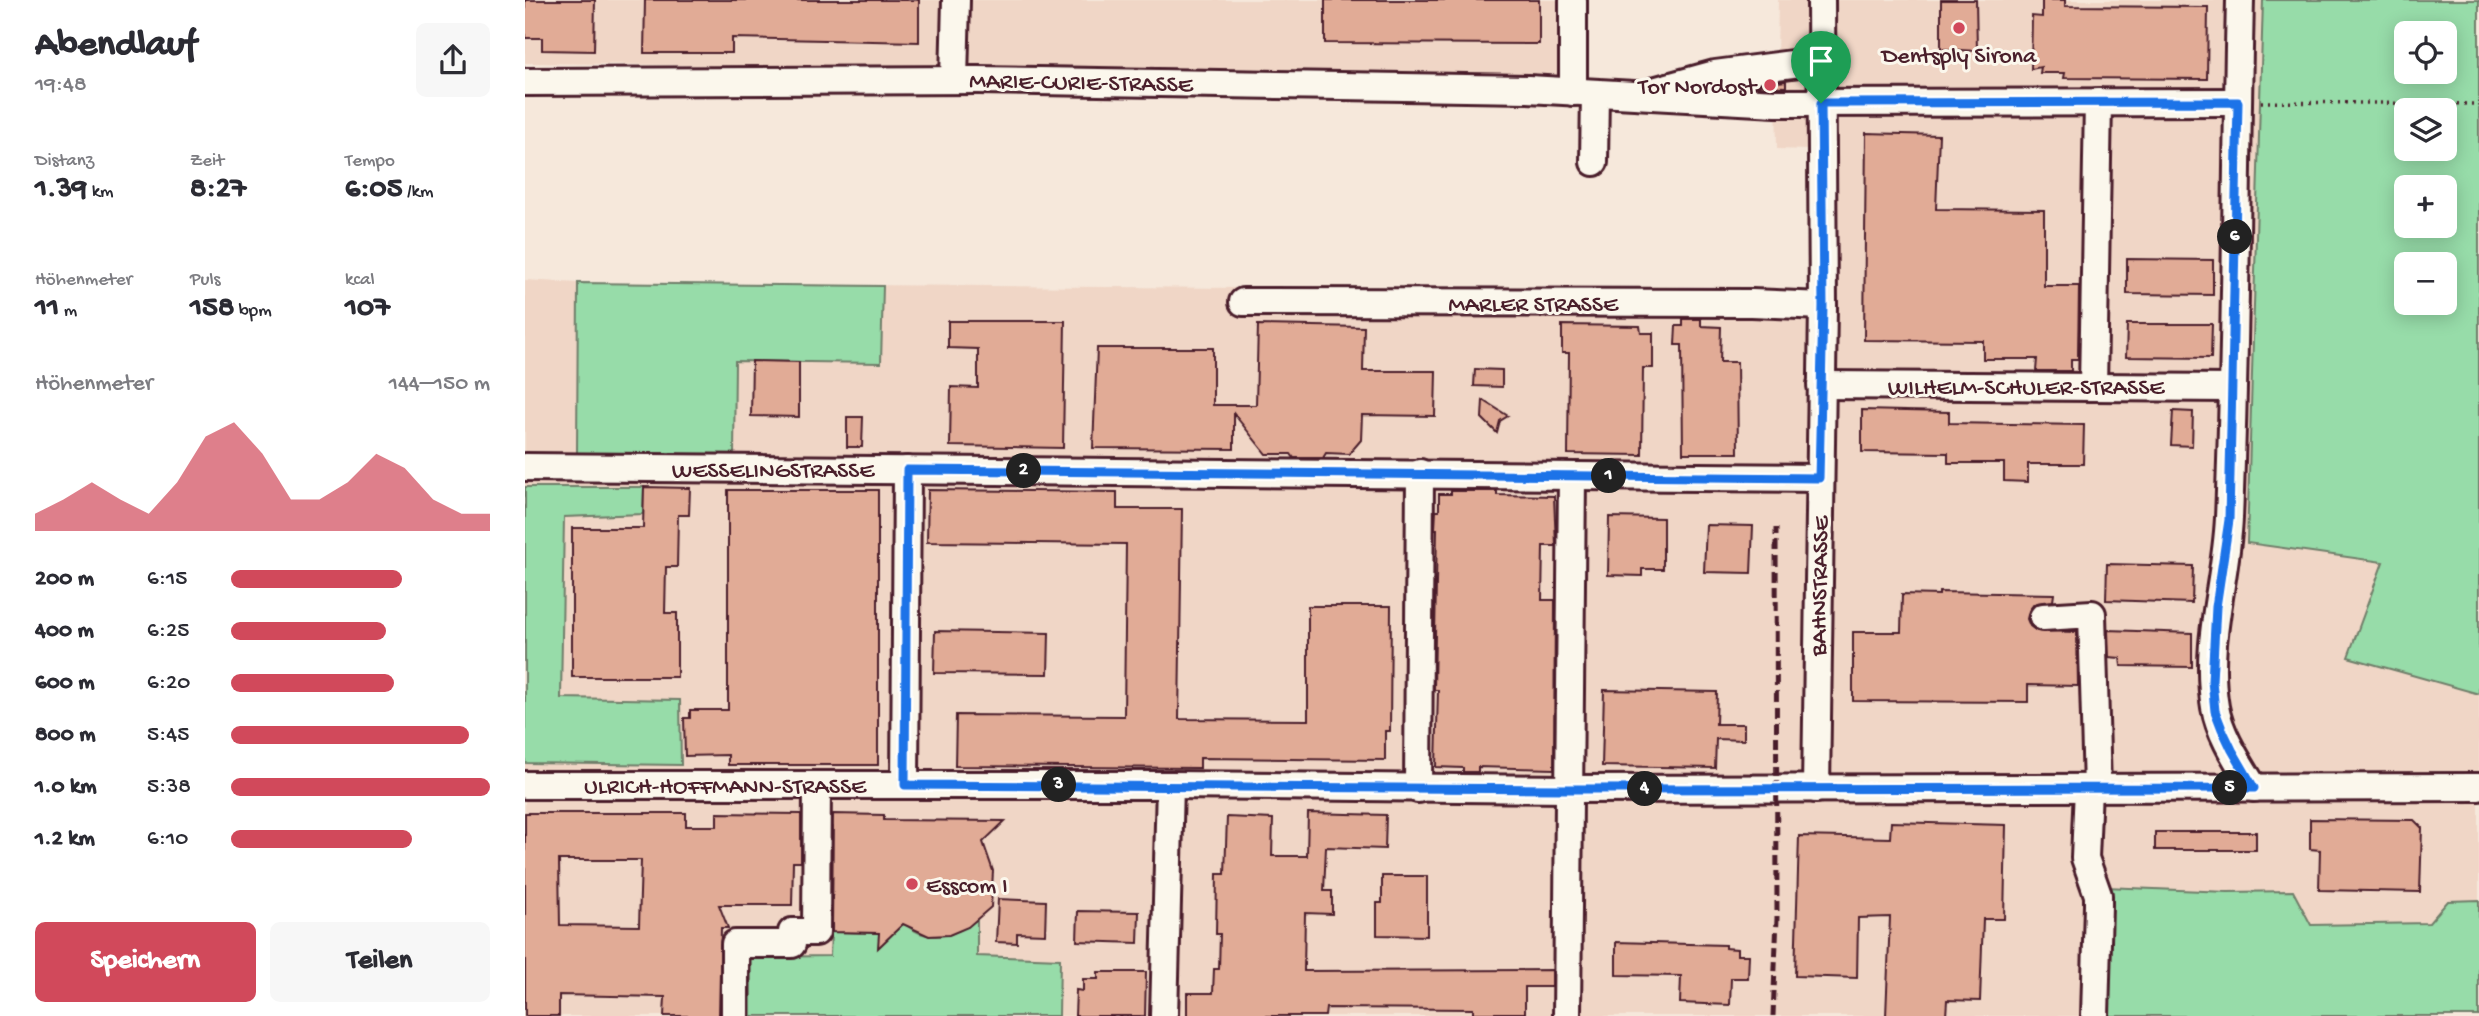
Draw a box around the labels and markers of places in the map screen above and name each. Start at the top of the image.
marker: Dentsply Sirona [1951,20,1967,36]
pin [1791,31,1851,103]
place label: Dentsply Sirona [1880,43,2037,72]
place label: Tor Nordost [1636,74,1758,103]
marker: Tor Nordost [1762,77,1778,93]
pin: 6 [2217,219,2253,254]
pin: 2 [1007,454,1041,489]
pin: 1 [1591,458,1627,494]
pin: 3 [1041,768,1077,802]
pin: 5 [2213,770,2247,806]
pin: 4 [1627,772,1663,806]
place label: Esscom I [926,873,1008,902]
marker: Esscom I [904,876,920,892]

